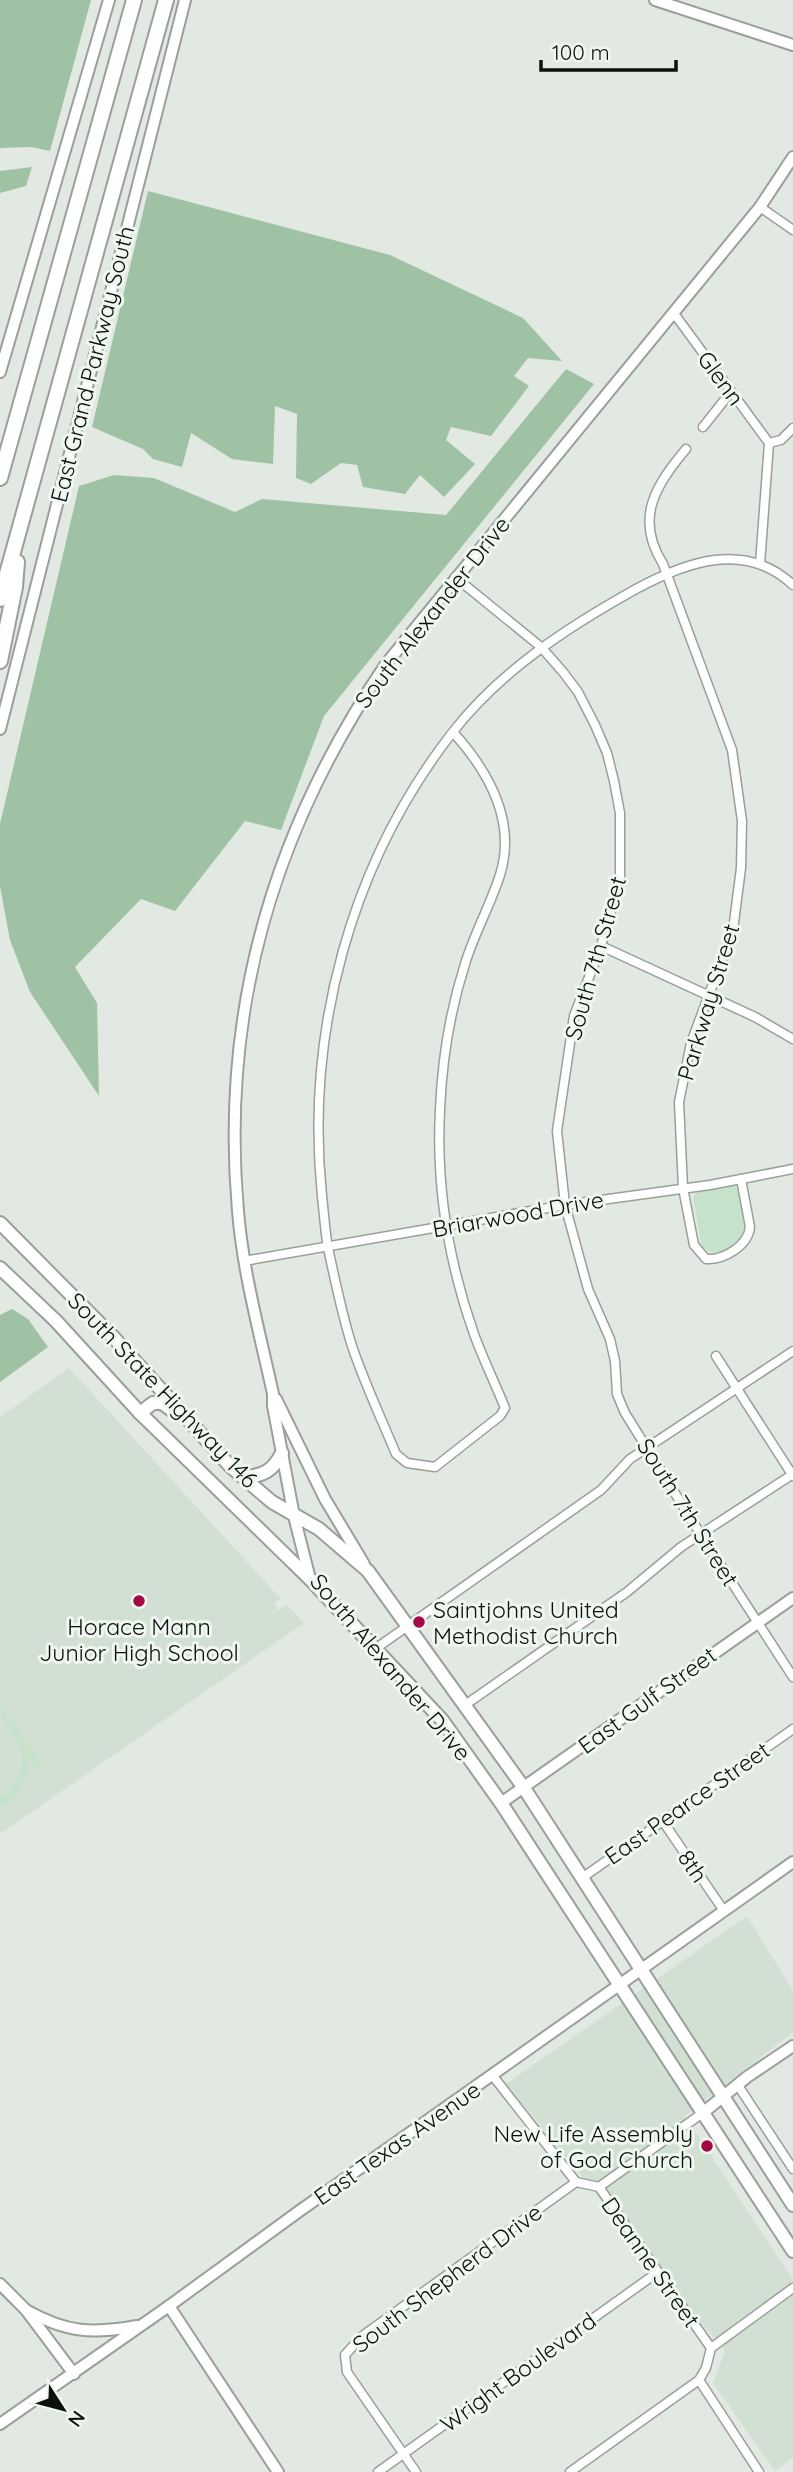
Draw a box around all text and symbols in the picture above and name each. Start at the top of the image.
scale bar [541,28,676,72]
text: 100 m [552,39,610,65]
street label: East Grand Parkway South [44,223,140,505]
street label: Glenn [691,345,751,411]
street label: South Alexander Drive [348,510,516,714]
street label: South 7th Street [558,873,632,1043]
street label: Parkway Street [670,920,746,1084]
street label: Briarwood Drive [430,1185,606,1243]
street label: South State Highway 146 [62,1286,264,1494]
street label: South 7th Street [631,1433,745,1591]
street label: South Alexander Drive [304,1567,478,1767]
marker: Horace Mann Junior High School [131,1593,147,1609]
place label: Saintjohns United Methodist Church [433,1595,619,1650]
place label: Horace Mann Junior High School [39,1612,239,1667]
marker: Saintjohns United Methodist Church [411,1614,427,1630]
street label: East Gulf Street [572,1640,722,1760]
street label: East Pearce Street [599,1735,775,1871]
street label: 8th [672,1844,714,1888]
street label: East Texas Avenue [308,2075,486,2211]
place label: New Life Assembly of God Church [493,2119,693,2174]
marker: New Life Assembly of God Church [699,2138,715,2154]
street label: Deanne Street [595,2191,707,2333]
street label: South Shepherd Drive [346,2197,548,2359]
street label: Wright Boulevard [434,2306,602,2438]
north arrow [28,2374,98,2444]
text: N [63,2406,91,2432]

